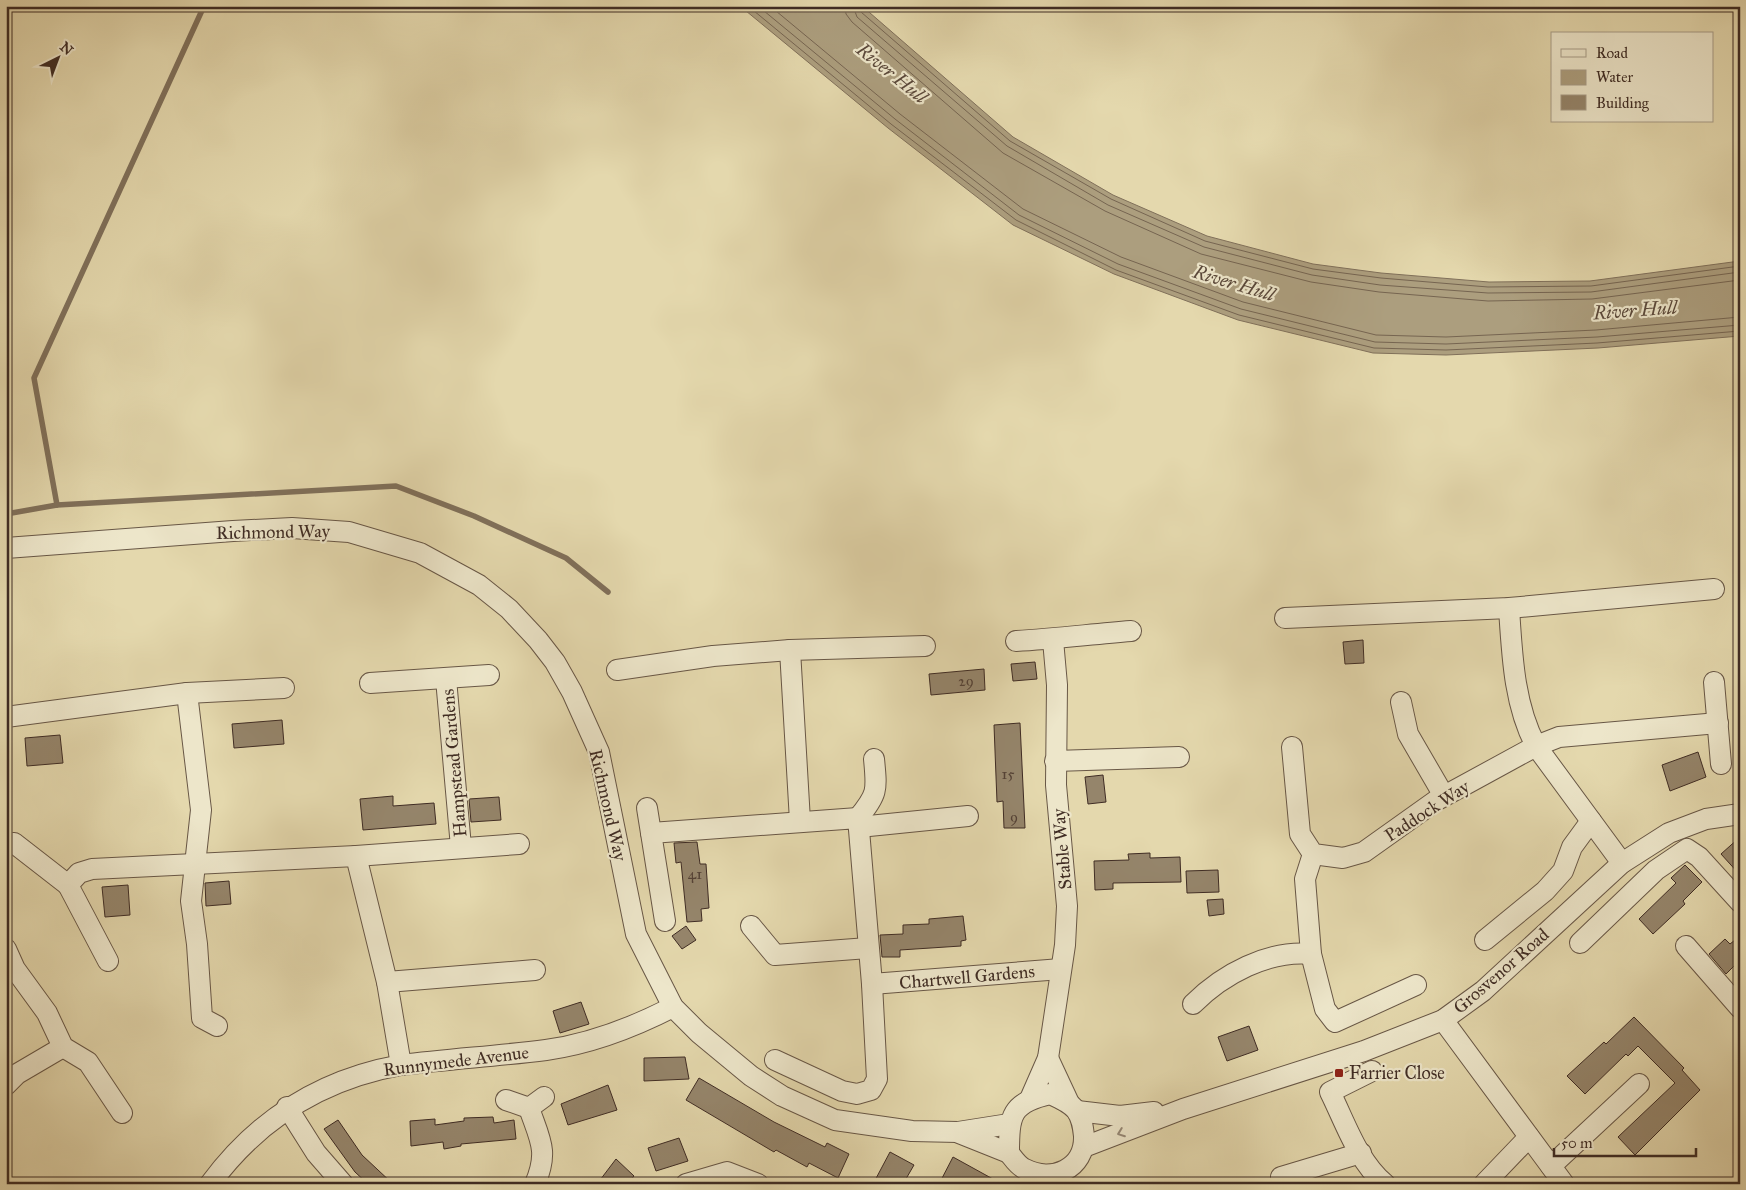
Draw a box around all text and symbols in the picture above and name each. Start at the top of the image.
north arrow [32,32,82,82]
legend [1551,32,1714,122]
water label: River Hull [851,37,933,110]
text: N [56,38,77,59]
text: Road [1596,44,1628,62]
text: Water [1596,68,1633,86]
text: Building [1596,94,1650,112]
water label: River Hull [1190,259,1279,307]
water label: River Hull [1591,295,1680,324]
street label: Richmond Way [216,520,331,544]
house number: 29 [958,672,974,690]
street label: Hampstead Gardens [437,688,471,838]
street label: Richmond Way [584,747,632,864]
house number: 15 [1002,765,1014,783]
street label: Paddock Way [1380,775,1474,847]
street label: Stable Way [1047,807,1076,890]
house number: 9 [1010,808,1018,826]
house number: 41 [688,865,702,883]
street label: Grosvenor Road [1449,924,1553,1018]
street label: Chartwell Gardens [898,960,1036,994]
street label: Runnymede Avenue [382,1041,530,1081]
place label: Farrier Close [1349,1062,1445,1084]
marker: Farrier Close [1333,1067,1345,1079]
scale bar [1554,1125,1696,1157]
one-way arrow [1118,1127,1126,1137]
text: 50 m [1561,1134,1593,1152]

